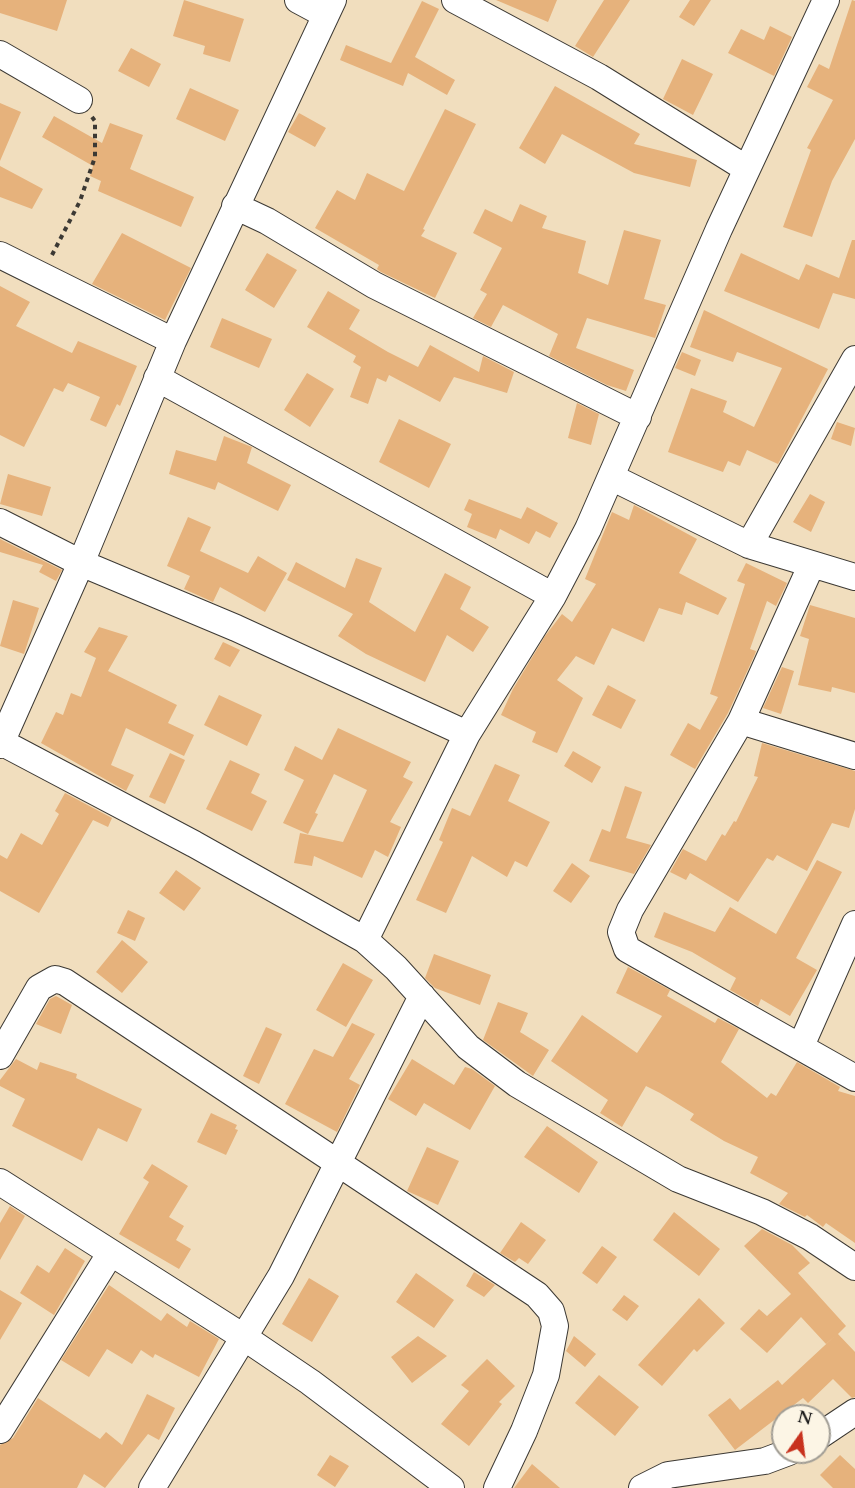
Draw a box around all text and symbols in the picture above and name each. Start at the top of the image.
north arrow [771,1404,831,1464]
text: N [795,1406,814,1431]

